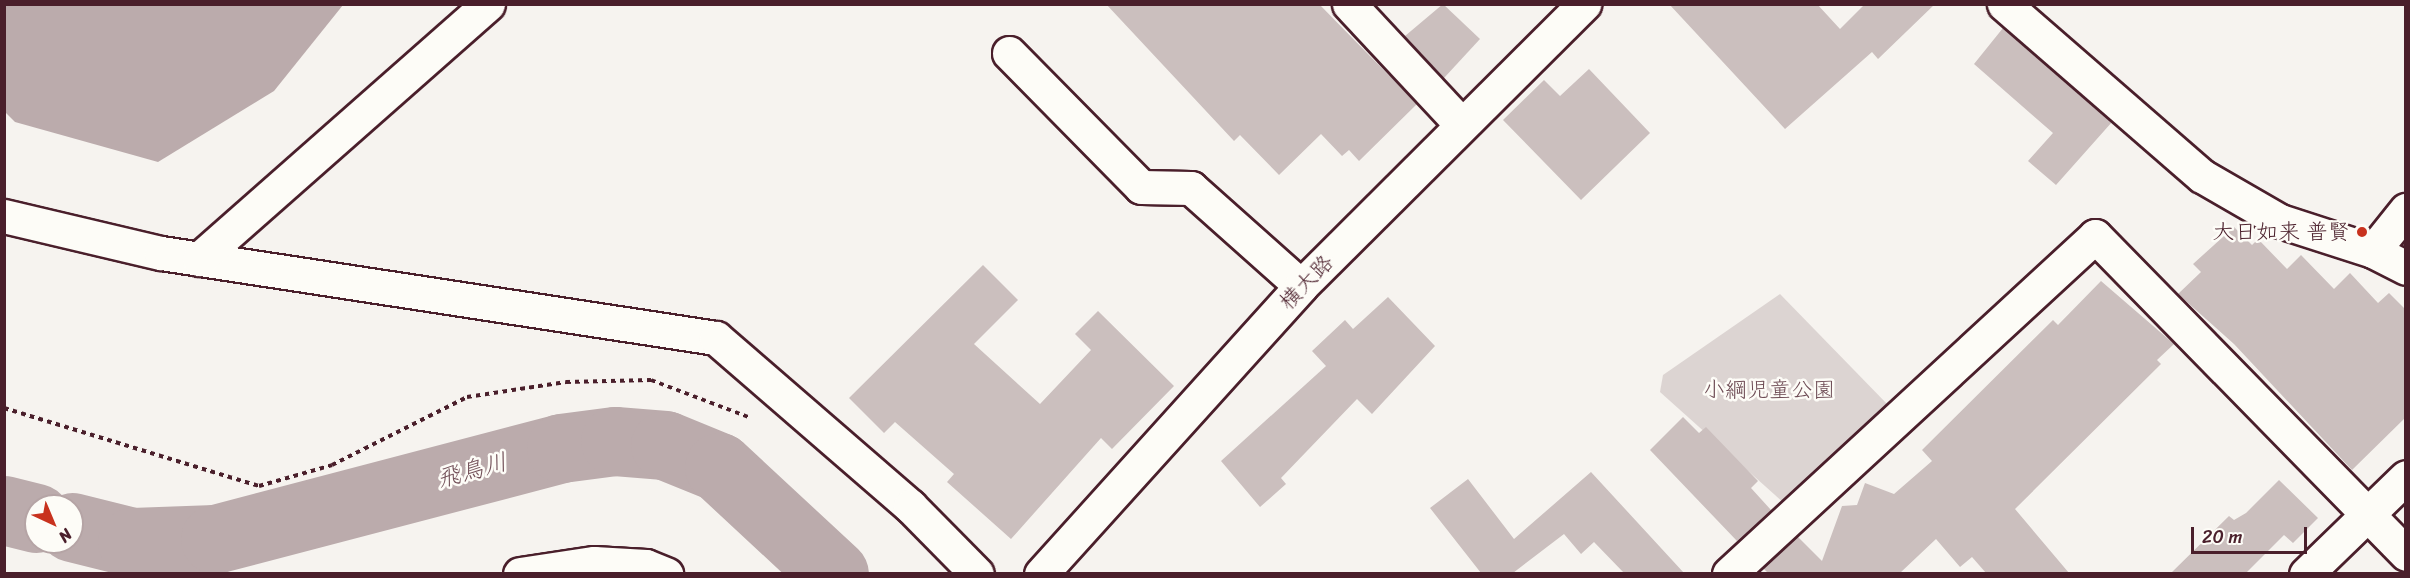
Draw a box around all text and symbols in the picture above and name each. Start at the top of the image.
place label: 大日如来 普賢 [2212,219,2350,245]
marker: 大日如来 普賢 [2355,225,2369,239]
street label: 横大路 [1274,249,1338,315]
park label: 小綱児童公園 [1703,377,1835,403]
water label: 飛鳥川 [433,448,511,494]
north arrow [24,494,84,554]
scale bar [2194,515,2310,553]
text: 20 m [2202,521,2242,553]
text: N [51,522,80,550]

